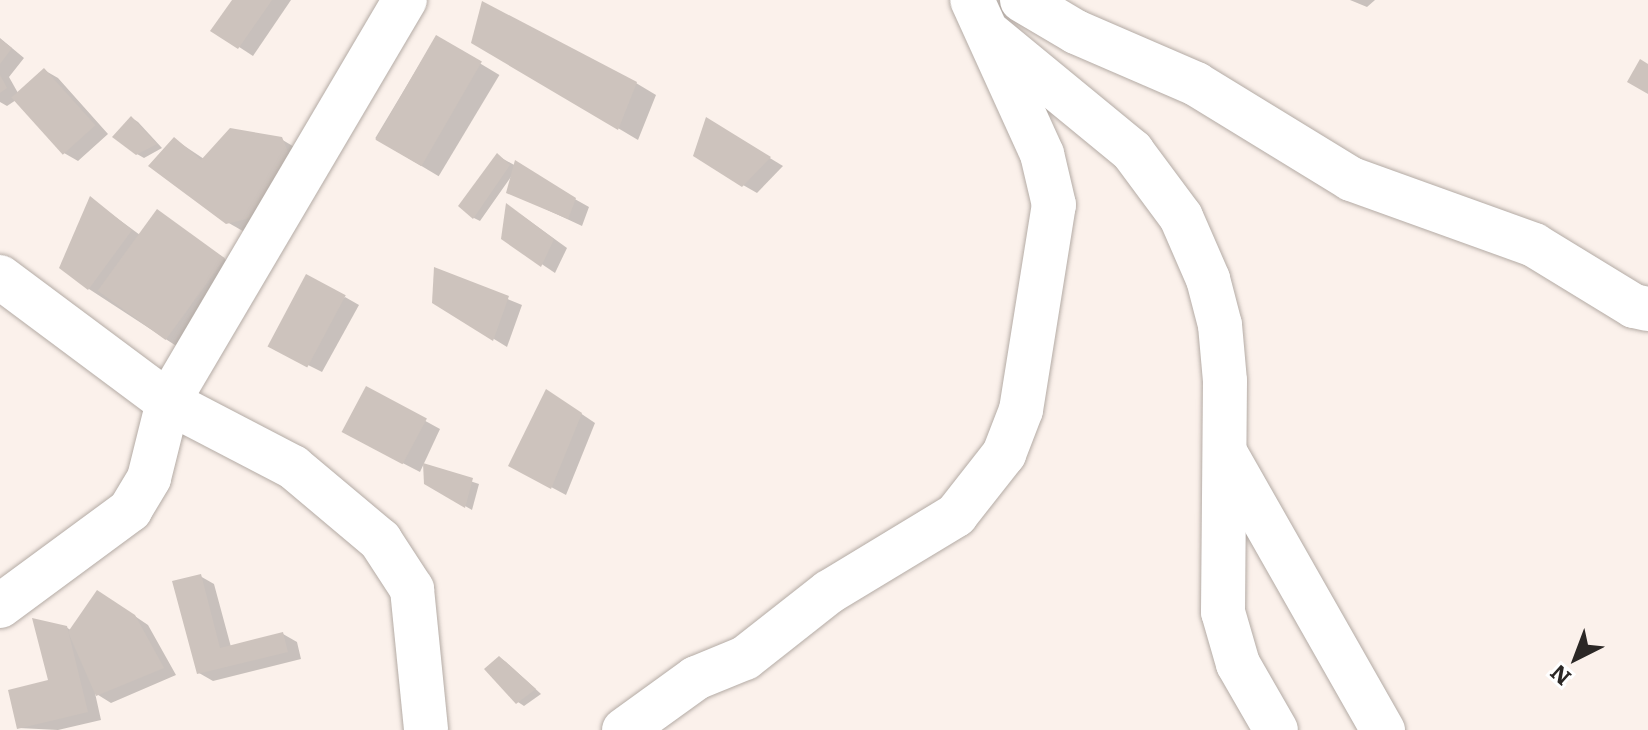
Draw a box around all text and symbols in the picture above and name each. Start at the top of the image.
north arrow [1536,618,1616,698]
text: N [1542,658,1578,695]

